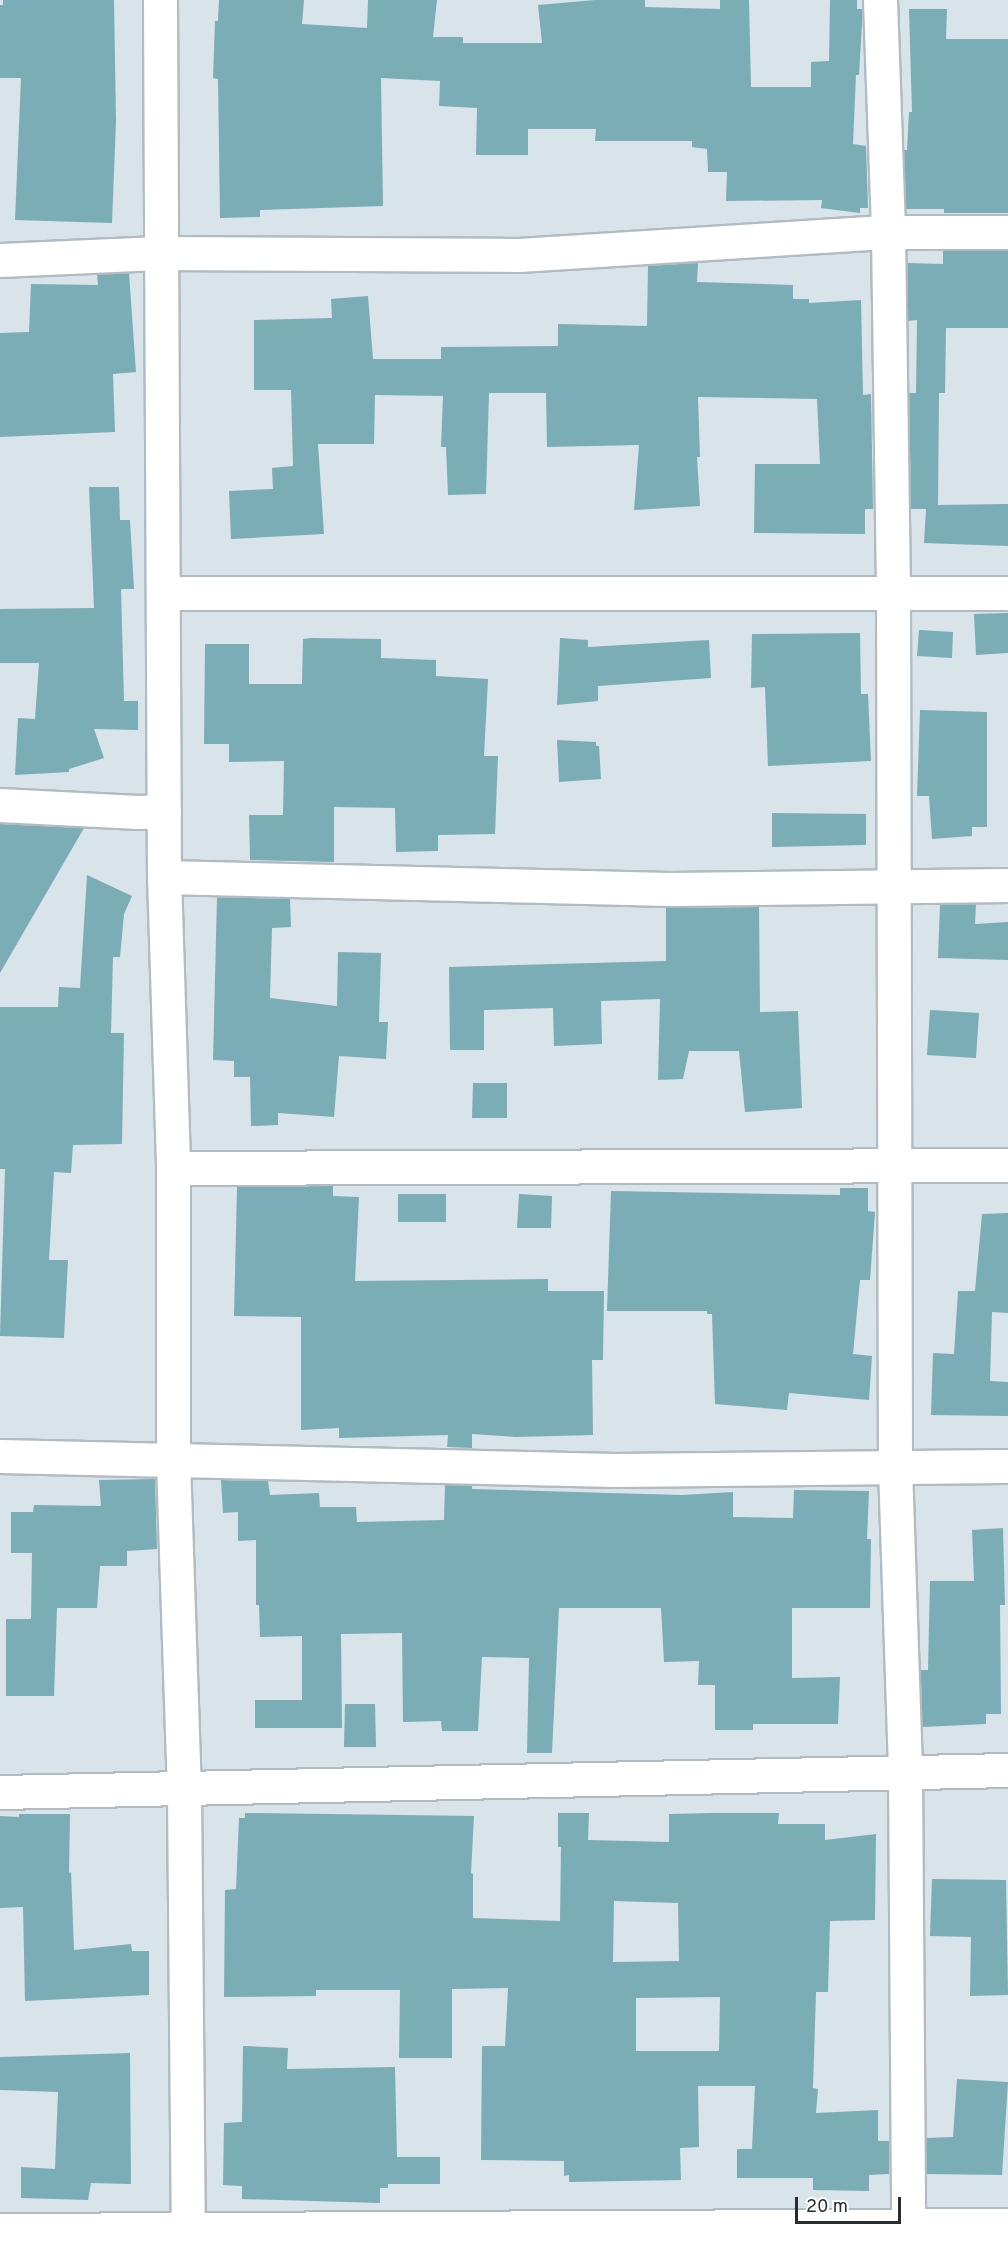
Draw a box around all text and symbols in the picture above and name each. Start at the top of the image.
scale bar [798,2185,904,2223]
text: 20 m [806,2196,848,2219]

